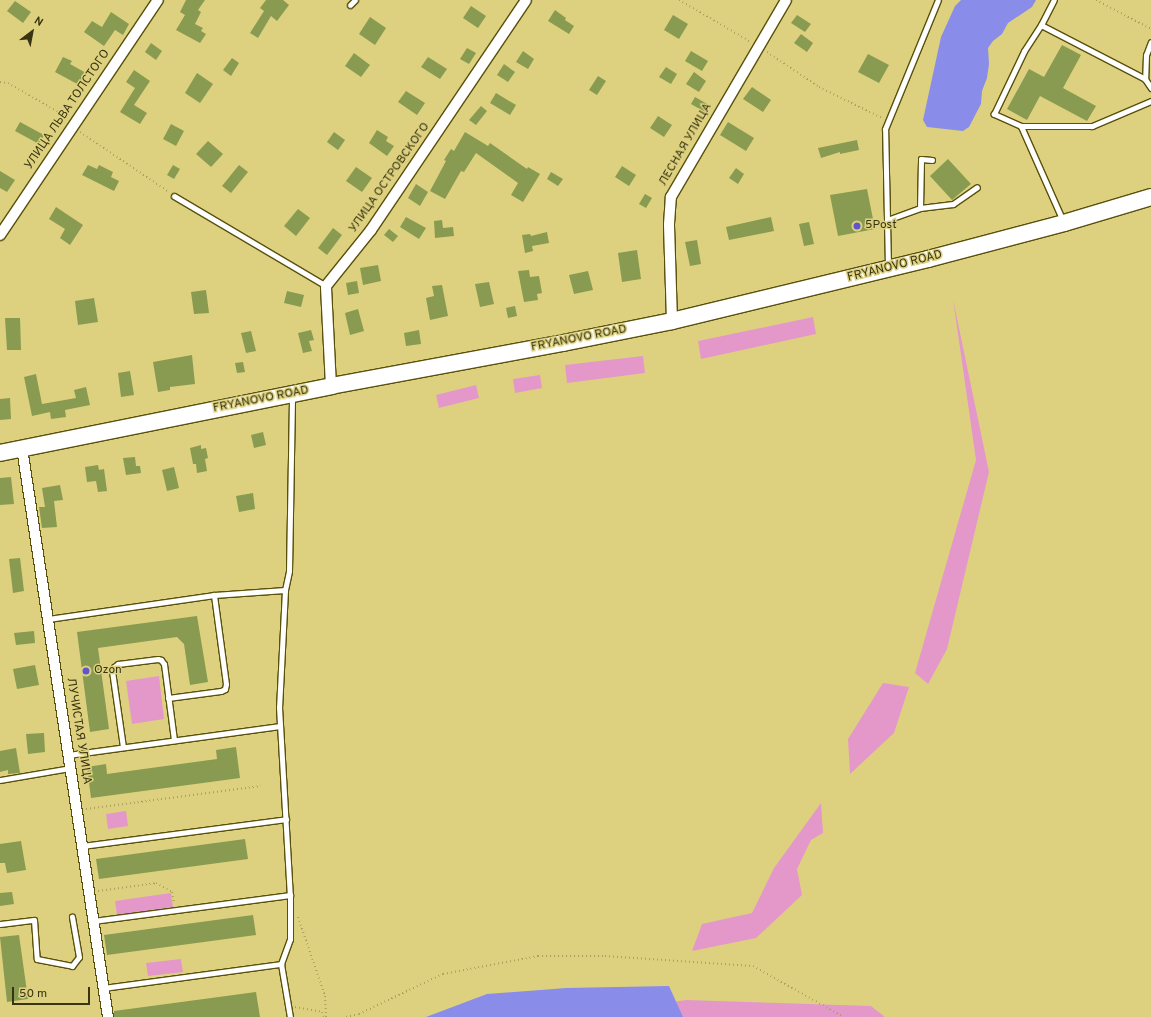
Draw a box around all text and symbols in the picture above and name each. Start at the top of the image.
north arrow [12,12,52,52]
text: N [31,14,45,30]
street label: УЛИЦА ЛЬВА ТОЛСТОГО [22,47,114,173]
street label: ЛЕСНАЯ УЛИЦА [656,101,716,189]
street label: УЛИЦА ОСТРОВСКОГО [346,120,434,236]
place label: 5Post [865,219,897,233]
marker: 5Post [852,221,862,231]
street label: FRYANOVO ROAD [846,248,944,286]
street label: FRYANOVO ROAD [530,323,628,355]
street label: FRYANOVO ROAD [212,384,310,416]
place label: Ozon [94,664,122,678]
marker: Ozon [81,666,91,676]
street label: ЛУЧИСТАЯ УЛИЦА [62,676,94,786]
scale bar [14,979,92,1005]
text: 50 m [19,986,47,1002]

